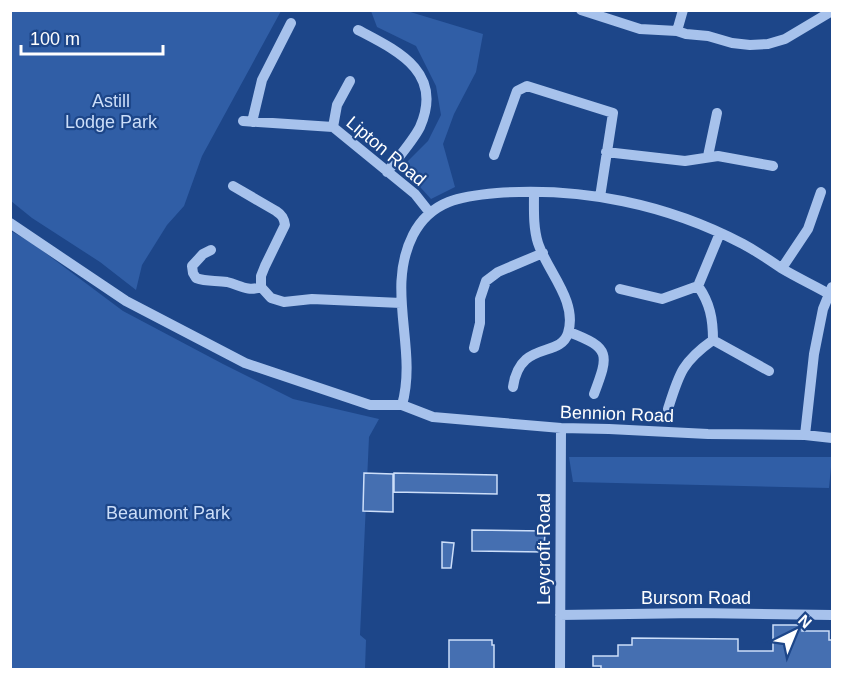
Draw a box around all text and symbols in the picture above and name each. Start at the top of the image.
scale bar [21,18,164,56]
text: 100 m [30,29,80,49]
park label: Astill Lodge Park [65,91,158,132]
street label: Lipton Road [342,112,430,190]
street label: Bennion Road [560,402,674,426]
street label: Leycroft Road [534,493,554,605]
park label: Beaumont Park [106,503,231,523]
street label: Bursom Road [641,588,751,608]
north arrow [765,602,825,662]
text: N [795,611,815,632]

